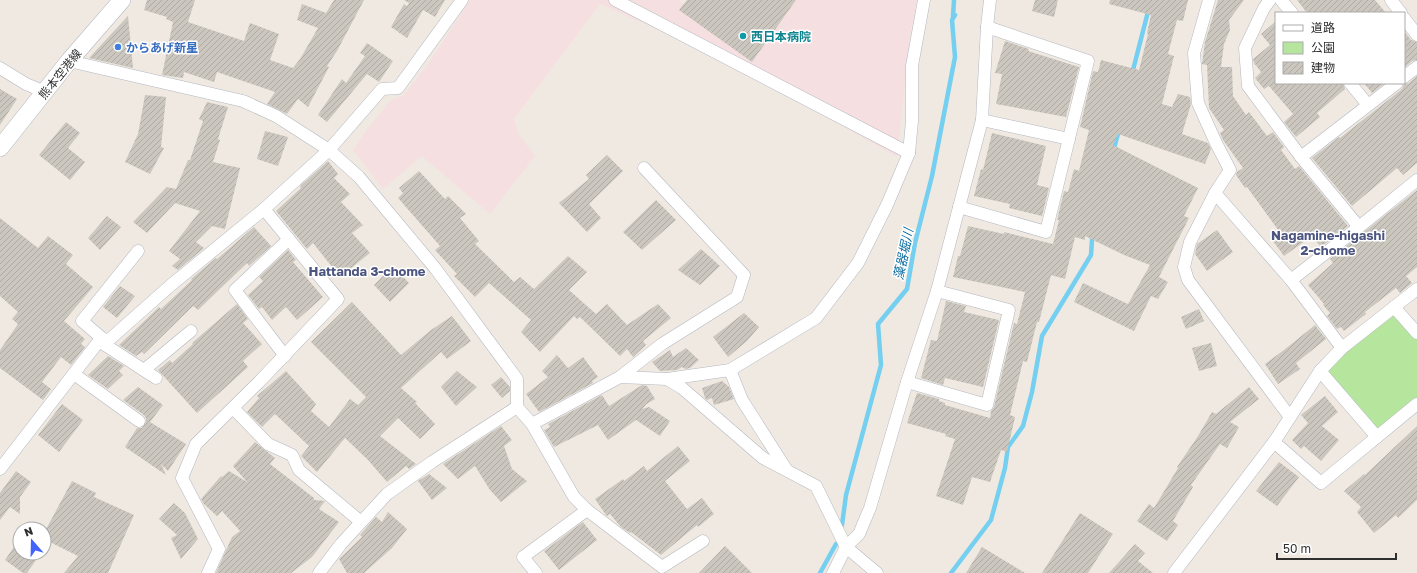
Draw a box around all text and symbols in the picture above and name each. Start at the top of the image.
legend [1275,12,1405,84]
text: 道路 [1311,20,1335,35]
place label: 西日本病院 [751,29,811,44]
marker: 西日本病院 [738,31,748,41]
place label: からあげ新星 [126,40,198,55]
text: 公園 [1311,40,1335,55]
marker: からあげ新星 [113,42,123,52]
street label: 熊本空港線 [35,46,85,102]
text: 建物 [1311,60,1335,75]
water label: 藻器堀川 [890,225,917,281]
district label: Nagamine-higashi 2-chome [1271,227,1385,258]
district label: Hattanda 3-chome [309,263,426,279]
north arrow [12,521,52,561]
text: N [22,524,35,539]
scale bar [1277,535,1396,561]
text: 50 m [1283,541,1311,556]

